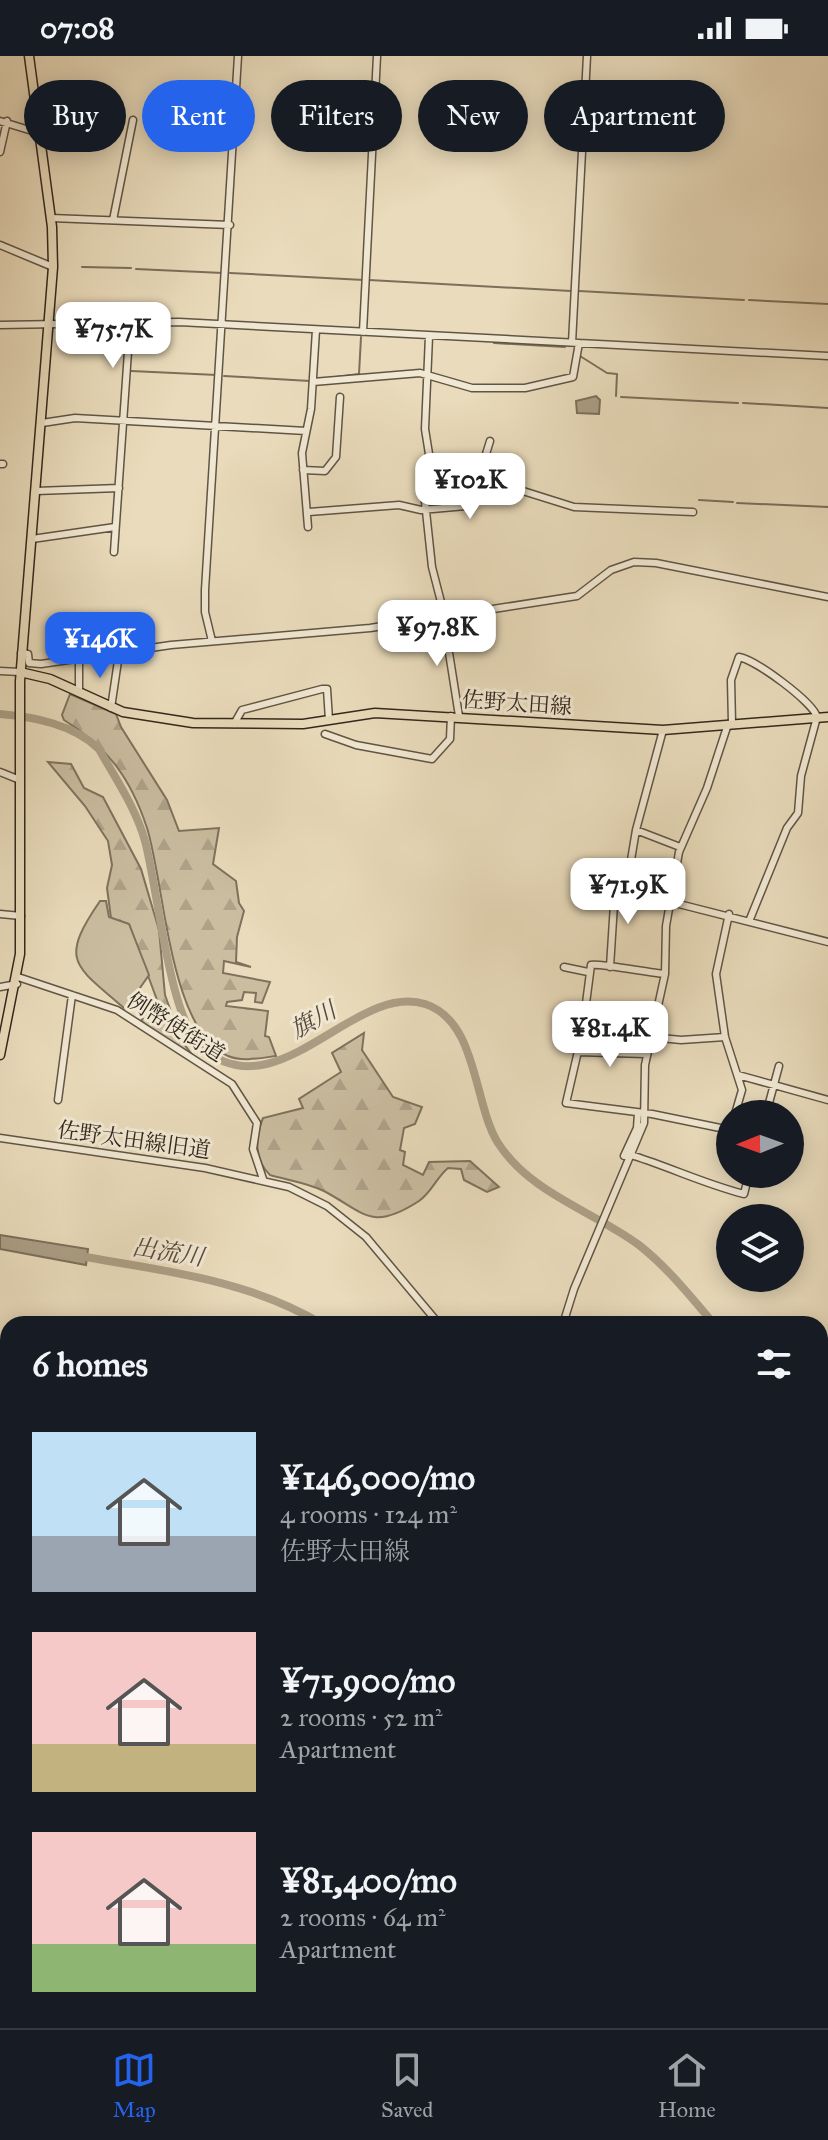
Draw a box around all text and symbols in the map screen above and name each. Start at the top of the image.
text: 07:08 [40,10,114,46]
chip: Buy [24,80,126,152]
chip: Rent [142,80,255,152]
chip: Filters [271,80,402,152]
chip: New [418,80,528,152]
chip: Apartment [544,80,725,152]
pin: ¥75.7K [48,302,178,370]
text: ¥75.7K [74,312,152,344]
pin: ¥102K [414,453,526,521]
text: ¥102K [433,463,507,495]
pin: ¥97.8K [372,600,502,668]
text: ¥97.8K [396,610,478,642]
pin: ¥146K [44,612,156,680]
text: ¥146K [63,622,137,654]
street label: 佐野太田線 [461,686,573,720]
pin: ¥71.9K [563,858,693,926]
text: ¥71.9K [588,868,668,900]
street label: 例幣使街道 [122,986,230,1068]
water label: 旗川 [285,994,344,1045]
pin: ¥81.4K [545,1001,675,1069]
text: ¥81.4K [570,1011,650,1043]
north arrow [716,1100,804,1188]
map controls [716,1100,804,1292]
street label: 佐野太田線旧道 [56,1116,212,1164]
button: layers [716,1204,804,1292]
water label: 出流川 [130,1232,209,1273]
icon: filters [752,1342,796,1386]
text: 6 homes [32,1344,148,1385]
text: ¥146,000/mo [280,1457,475,1498]
icon: home [96,1464,192,1560]
text: 4 rooms · 124 m² [280,1498,457,1530]
text: 佐野太田線 [280,1535,410,1567]
text: ¥71,900/mo [280,1660,455,1701]
icon: home [96,1664,192,1760]
text: 2 rooms · 52 m² [280,1701,443,1733]
text: Apartment [280,1733,396,1765]
text: ¥81,400/mo [280,1860,457,1901]
icon: home [96,1864,192,1960]
text: 2 rooms · 64 m² [280,1901,446,1933]
text: Apartment [280,1933,396,1965]
tab: Map [112,2048,156,2123]
tab: Saved [381,2048,433,2123]
tab: Home [658,2048,716,2123]

